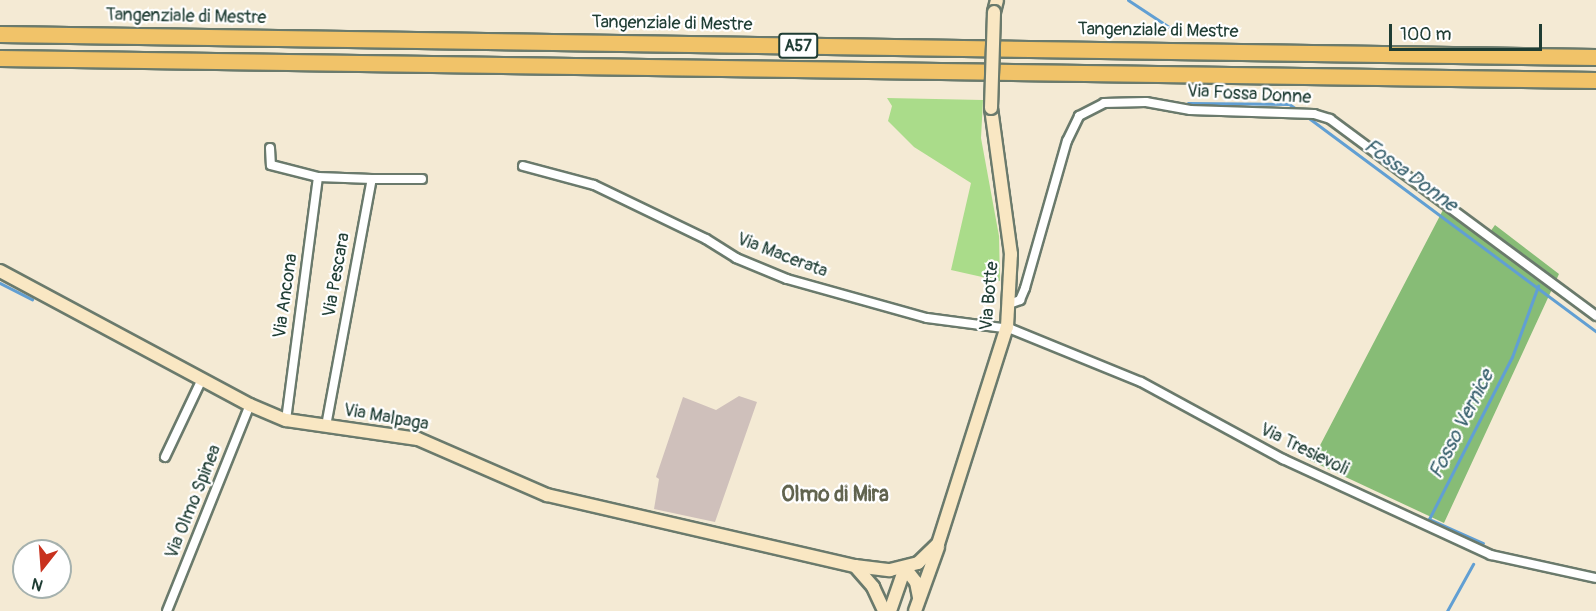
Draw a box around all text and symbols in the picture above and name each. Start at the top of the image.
street label: Tangenziale di Mestre [105,5,267,29]
street label: Tangenziale di Mestre [591,12,753,36]
scale bar [1392,12,1545,50]
street label: Tangenziale di Mestre [1077,19,1239,43]
text: 100 m [1400,23,1452,46]
road number: A57 [777,33,819,59]
street label: Via Fossa Donne [1186,81,1312,109]
water label: Fossa Donne [1360,133,1462,217]
street label: Via Macerata [734,229,830,283]
street label: Via Pescara [319,231,355,319]
street label: Via Ancona [269,252,303,340]
street label: Via Botte [976,260,1004,332]
water label: Fosso Vernice [1423,366,1499,482]
street label: Via Malpaga [342,400,430,436]
street label: Via Tresievoli [1256,419,1352,481]
street label: Via Olmo Spinea [161,442,227,562]
district label: Olmo di Mira [781,482,889,508]
north arrow [12,539,72,599]
text: N [29,573,45,595]

